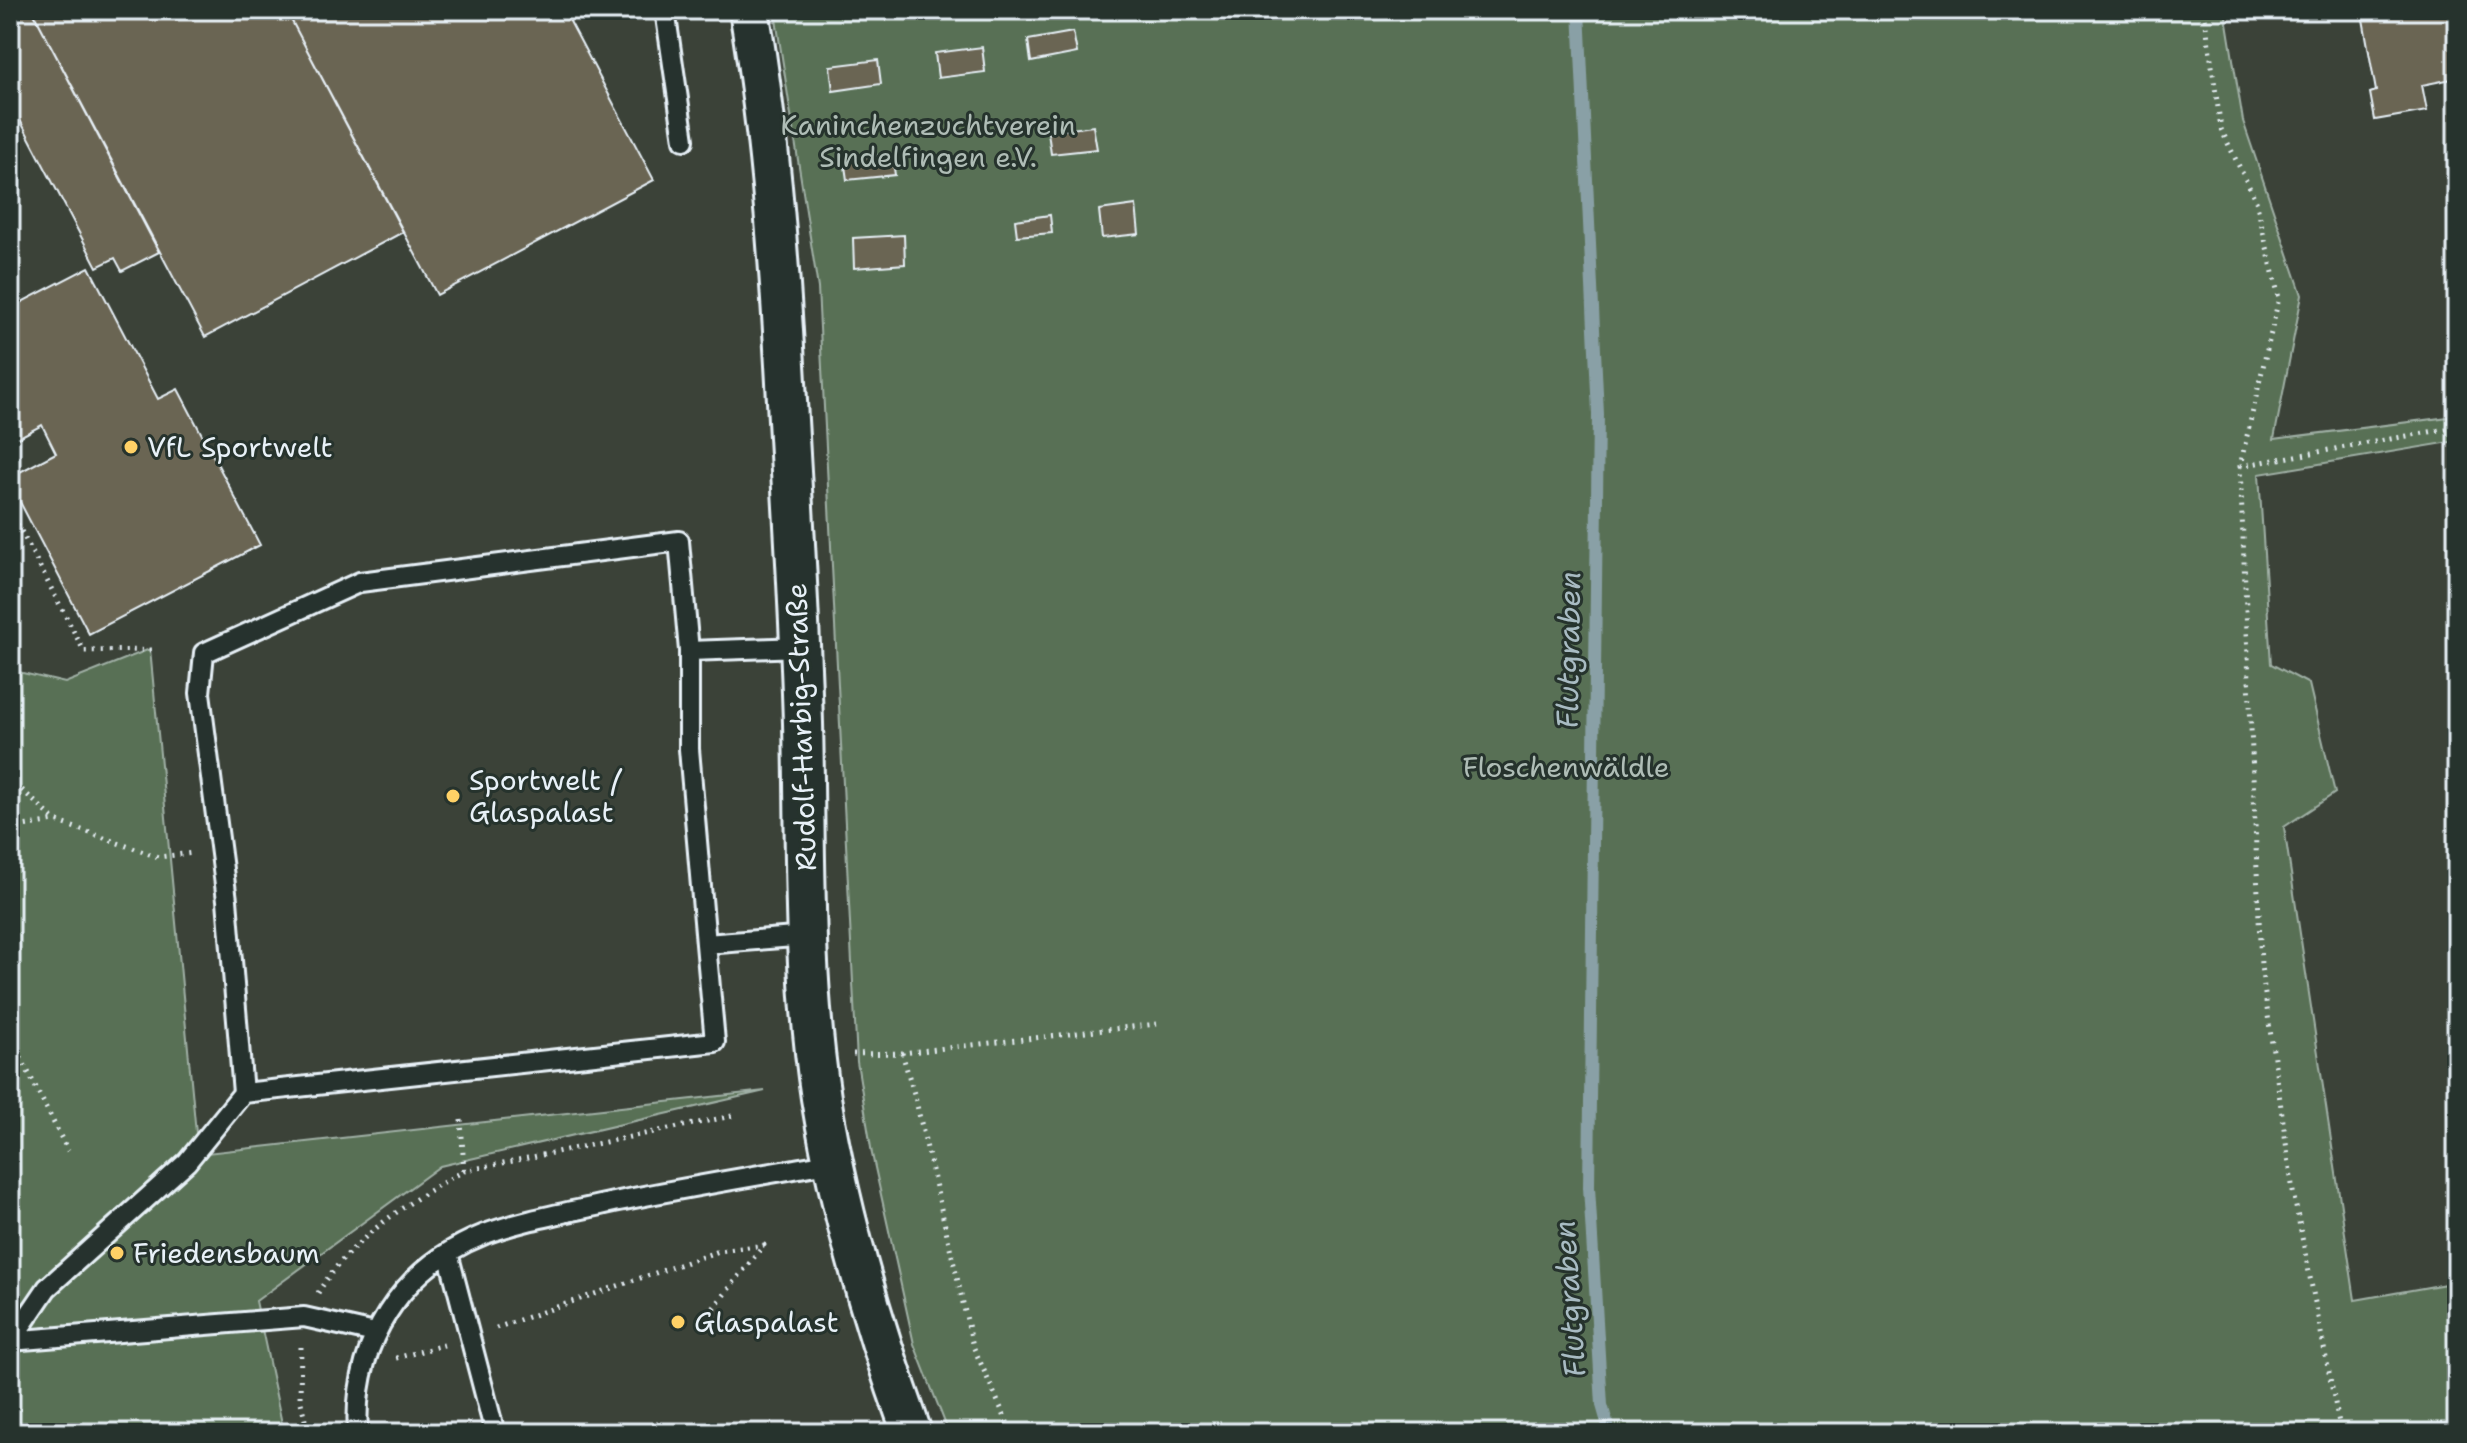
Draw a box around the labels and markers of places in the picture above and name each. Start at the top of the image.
place label: VfL Sportwelt [147,428,333,466]
marker: VfL Sportwelt [122,438,140,456]
place label: Sportwelt / Glaspalast [469,761,622,831]
marker: Sportwelt / Glaspalast [444,787,462,805]
place label: Friedensbaum [133,1234,320,1272]
marker: Friedensbaum [108,1244,126,1262]
place label: Glaspalast [694,1303,839,1341]
marker: Glaspalast [669,1313,687,1331]

